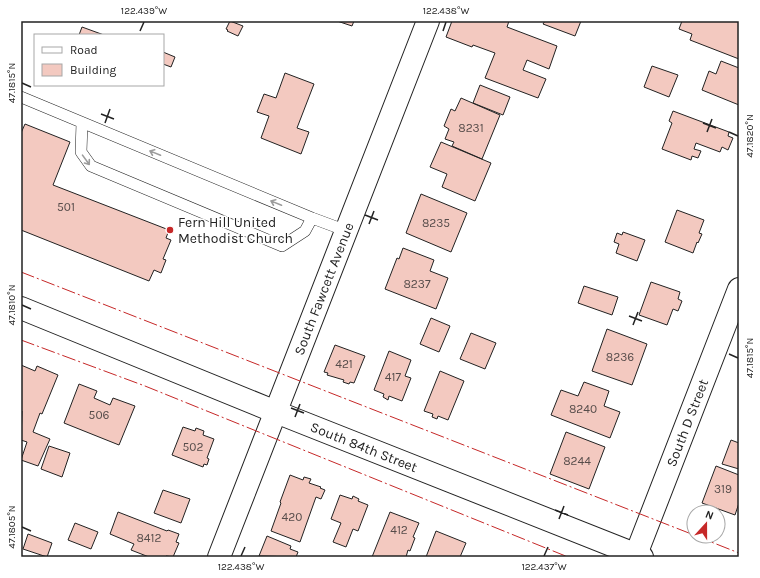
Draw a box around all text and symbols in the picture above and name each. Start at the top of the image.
text: 122.439°W [121,5,167,17]
text: 122.438°W [423,5,469,17]
legend [34,34,164,86]
text: Road [70,43,98,57]
text: 47.1815°N [6,63,18,103]
text: Building [70,63,117,77]
text: 47.1820°N [744,114,756,158]
house number: 8231 [458,121,484,135]
one-way arrow [150,149,162,157]
one-way arrow [82,155,90,166]
one-way arrow [270,199,282,206]
house number: 501 [57,200,75,214]
place label: Fern Hill United Methodist Church [178,214,293,247]
house number: 8235 [422,216,450,230]
street label: South Fawcett Avenue [291,220,358,358]
marker: Fern Hill United Methodist Church [165,225,175,235]
house number: 8237 [403,277,431,291]
text: 47.1810°N [6,284,18,326]
text: 47.1815°N [744,338,756,378]
house number: 8236 [606,350,634,364]
house number: 421 [335,357,353,371]
house number: 417 [385,370,402,384]
street label: South D Street [663,377,712,469]
house number: 8240 [569,402,597,416]
house number: 506 [89,408,110,422]
street label: South 84th Street [308,418,420,476]
house number: 502 [183,440,203,454]
house number: 8244 [563,454,591,468]
house number: 319 [714,482,732,496]
north arrow [686,504,726,544]
text: 47.1805°N [6,505,18,549]
text: N [703,508,715,523]
house number: 420 [282,510,302,524]
house number: 412 [390,523,408,537]
house number: 8412 [137,531,162,545]
text: 122.438°W [218,561,264,573]
text: 122.437°W [521,561,567,573]

